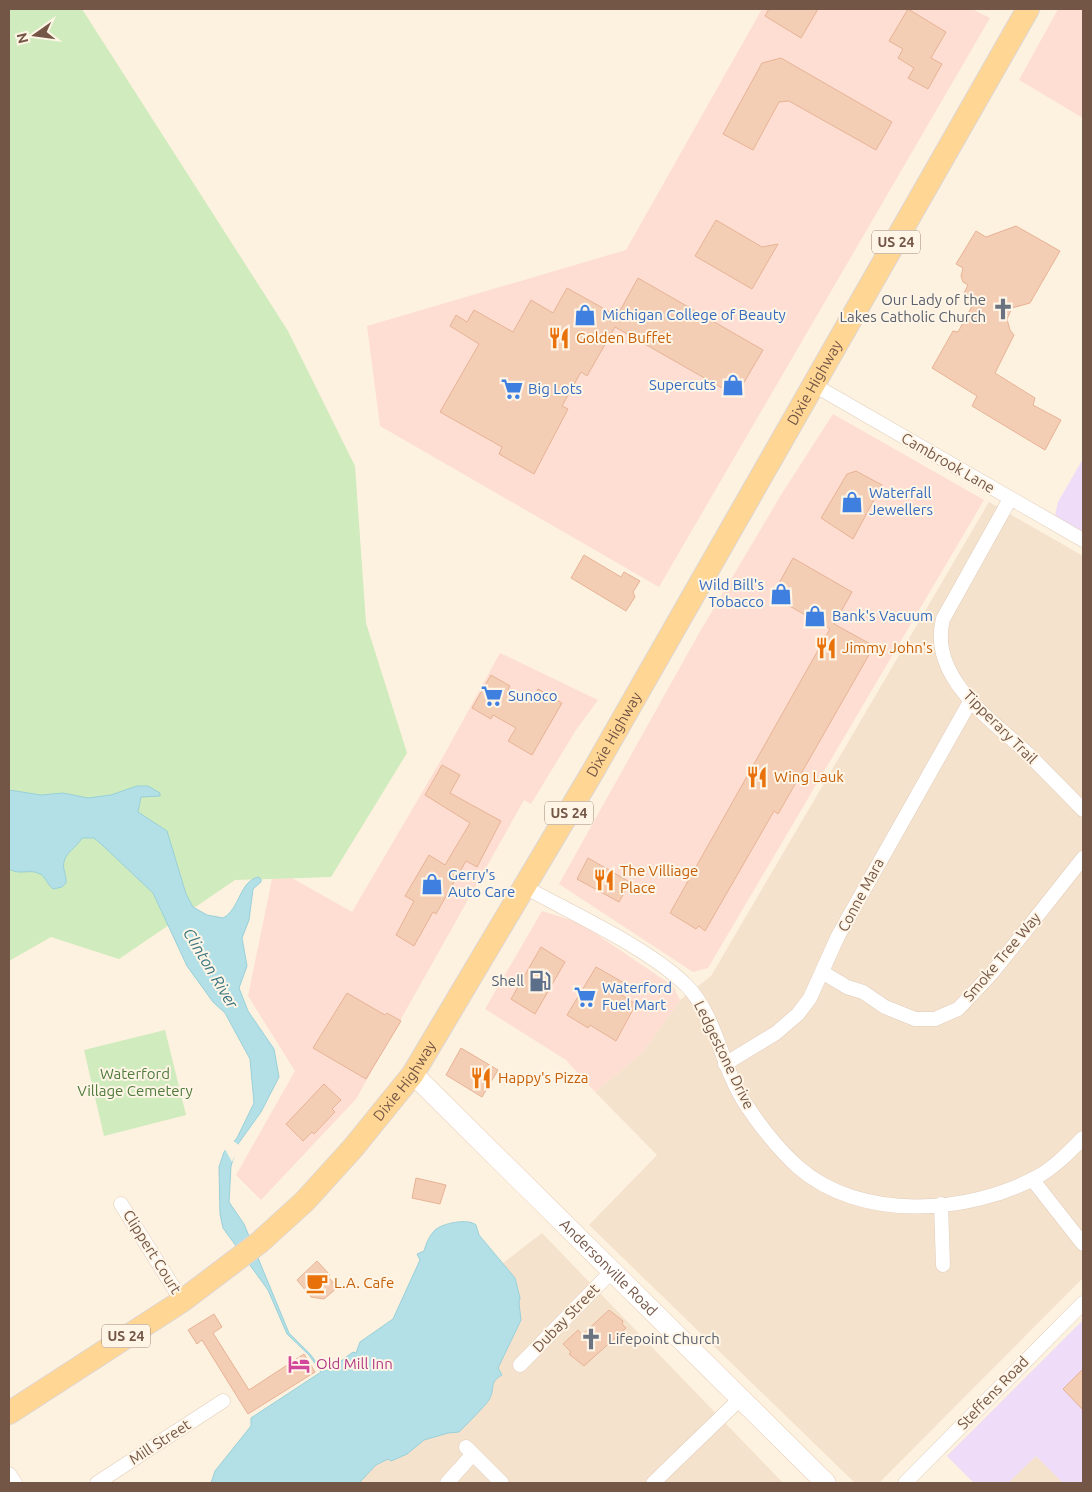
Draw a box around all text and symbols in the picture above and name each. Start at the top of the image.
north arrow [10,10,60,60]
text: N [13,31,31,45]
road number: US 24 [872,230,920,253]
place label: Our Lady of the Lakes Catholic Church [839,291,986,325]
church icon: Our Lady of the Lakes Catholic Church [990,296,1016,322]
shop icon: Michigan College of Beauty [572,302,598,328]
place label: Michigan College of Beauty [602,306,786,323]
restaurant icon: Golden Buffet [546,325,572,351]
place label: Golden Buffet [576,329,671,346]
street label: Dixie Highway [783,337,845,428]
shop icon: Supercuts [720,372,746,398]
supermarket icon: Big Lots [499,376,525,402]
place label: Supercuts [649,376,716,393]
place label: Big Lots [528,380,582,397]
street label: Cambrook Lane [898,429,998,496]
place label: Waterfall Jewellers [869,484,933,518]
shop icon: Waterfall Jewellers [839,489,865,515]
place label: Wild Bill's Tobacco [699,576,764,610]
shop icon: Wild Bill's Tobacco [768,581,794,607]
shop icon: Bank's Vacuum [802,603,828,629]
place label: Bank's Vacuum [832,607,933,624]
restaurant icon: Jimmy John's [813,635,839,661]
place label: Jimmy John's [842,639,933,656]
supermarket icon: Sunoco [479,683,505,709]
street label: Tipperary Trail [960,686,1041,767]
place label: Sunoco [508,687,557,704]
street label: Dixie Highway [583,689,644,780]
restaurant icon: Wing Lauk [744,764,770,790]
place label: Wing Lauk [774,768,844,785]
road number: US 24 [545,801,593,824]
street label: Conne Mara [834,855,887,934]
place label: The Villiage Place [620,862,698,896]
place label: Gerry's Auto Care [448,866,515,900]
restaurant icon: The Villiage Place [591,867,617,893]
shop icon: Gerry's Auto Care [419,871,445,897]
street label: Smoke Tree Way [960,909,1044,1005]
water label: Clinton River [180,925,242,1012]
fuel station icon: Shell [527,968,553,994]
place label: Shell [491,972,524,989]
place label: Waterford Fuel Mart [602,979,672,1013]
supermarket icon: Waterford Fuel Mart [572,984,598,1010]
street label: Ledgestone Drive [691,998,758,1112]
street label: Dixie Highway [369,1038,439,1124]
park label: Waterford Village Cemetery [77,1065,193,1099]
restaurant icon: Happy's Pizza [468,1065,494,1091]
place label: Happy's Pizza [498,1069,589,1086]
street label: Clippert Court [120,1207,185,1297]
street label: Andersonville Road [557,1215,661,1319]
cafe icon: L.A. Cafe [304,1270,330,1296]
place label: L.A. Cafe [334,1274,394,1291]
street label: Dubay Street [529,1280,602,1355]
road number: US 24 [102,1324,150,1348]
church icon: Lifepoint Church [578,1326,604,1352]
place label: Lifepoint Church [608,1330,720,1347]
hotel icon: Old Mill Inn [286,1351,312,1377]
street label: Steffens Road [954,1353,1032,1433]
place label: Old Mill Inn [316,1355,393,1372]
street label: Mill Street [126,1415,194,1468]

